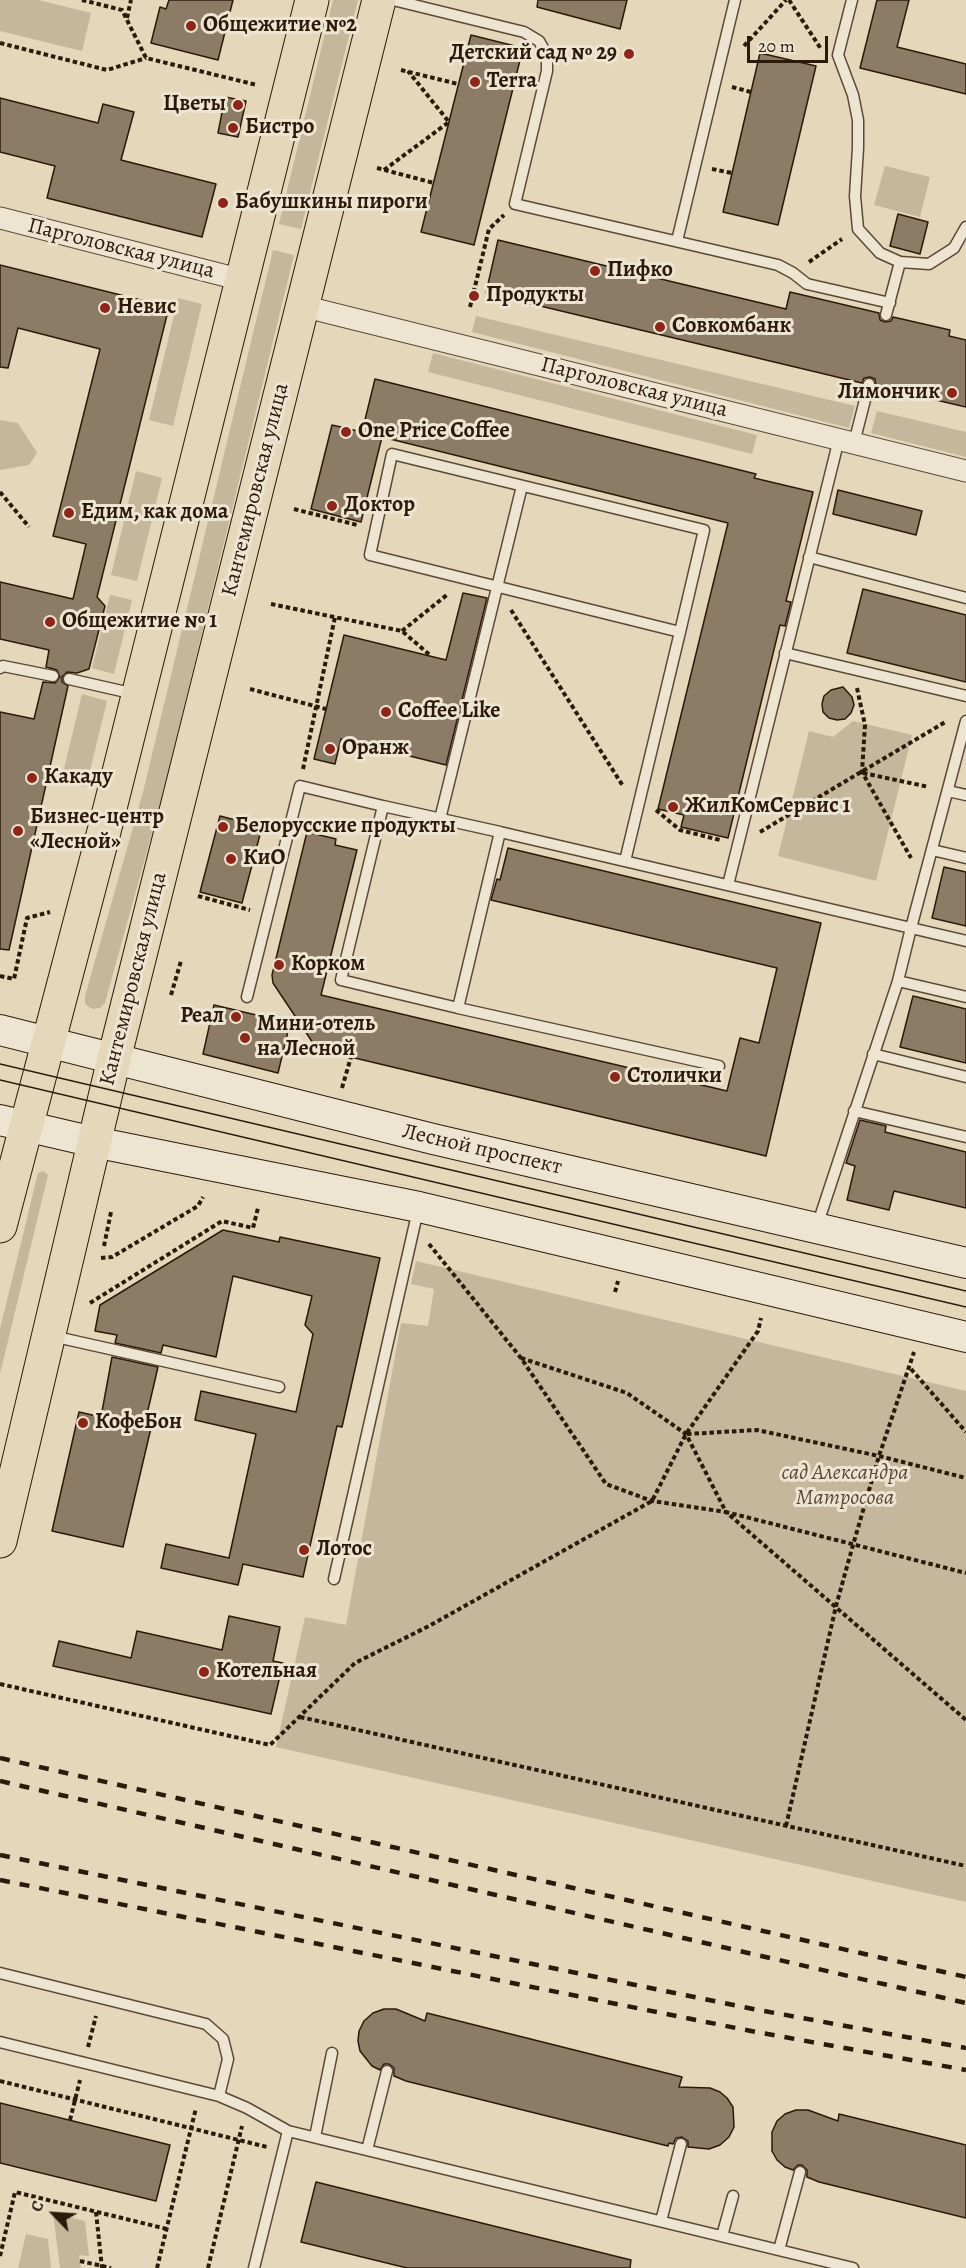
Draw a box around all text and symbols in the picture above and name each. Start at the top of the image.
place label: Общежитие №2 [203,13,357,39]
marker: Общежитие №2 [184,19,198,33]
scale bar [750,24,831,62]
text: 20 m [758,34,795,58]
place label: Детский сад № 29 [449,41,617,67]
marker: Детский сад № 29 [622,47,636,61]
place label: Terra [487,69,537,95]
marker: Terra [468,75,482,89]
place label: Цветы [163,92,226,118]
marker: Цветы [231,98,245,112]
place label: Бистро [245,115,314,141]
marker: Бистро [226,121,240,135]
place label: Бабушкины пироги [235,190,428,216]
marker: Бабушкины пироги [216,196,230,210]
street label: Парголовская улица [25,213,217,285]
place label: Пифко [607,258,673,284]
marker: Пифко [588,264,602,278]
place label: Продукты [486,283,584,309]
marker: Продукты [467,289,481,303]
place label: Невис [117,295,177,321]
marker: Невис [98,301,112,315]
place label: Совкомбанк [672,314,791,340]
marker: Совкомбанк [653,320,667,334]
street label: Парголовская улица [538,352,730,424]
street label: Кантемировская улица [217,380,295,600]
place label: Лимончик [837,380,940,406]
marker: Лимончик [945,386,959,400]
place label: One Price Coffee [358,419,510,445]
marker: One Price Coffee [339,425,353,439]
place label: Доктор [344,493,415,519]
marker: Доктор [325,499,339,513]
place label: Едим, как дома [81,500,229,526]
marker: Едим, как дома [62,506,76,520]
place label: Общежитие № 1 [62,609,217,635]
marker: Общежитие № 1 [43,615,57,629]
place label: Coffee Like [398,699,500,725]
marker: Coffee Like [379,705,393,719]
place label: Оранж [342,736,409,762]
marker: Оранж [323,742,337,756]
place label: Какаду [44,765,113,791]
marker: Какаду [25,771,39,785]
place label: ЖилКомСервис 1 [685,794,850,820]
marker: ЖилКомСервис 1 [666,800,680,814]
place label: Бизнес-центр «Лесной» [30,805,164,856]
place label: Белорусские продукты [235,814,456,840]
marker: Белорусские продукты [216,820,230,834]
marker: Бизнес-центр «Лесной» [11,824,25,838]
place label: КиО [243,846,285,872]
marker: КиО [224,852,238,866]
street label: Кантемировская улица [95,869,173,1089]
place label: Корком [291,952,365,978]
marker: Корком [272,958,286,972]
place label: Реал [180,1004,224,1030]
marker: Реал [229,1010,243,1024]
place label: Мини-отель на Лесной [257,1012,375,1064]
marker: Мини-отель на Лесной [238,1031,252,1045]
place label: Столички [627,1064,722,1090]
marker: Столички [608,1070,622,1084]
street label: Лесной проспект [400,1119,564,1181]
place label: КофеБон [95,1410,182,1436]
marker: КофеБон [76,1416,90,1430]
park label: cад Александра Матросова [782,1461,908,1512]
place label: Лотос [316,1537,372,1563]
marker: Лотос [297,1543,311,1557]
place label: Котельная [216,1659,317,1685]
marker: Котельная [197,1665,211,1679]
north arrow [24,2184,84,2244]
text: С [26,2197,50,2216]

